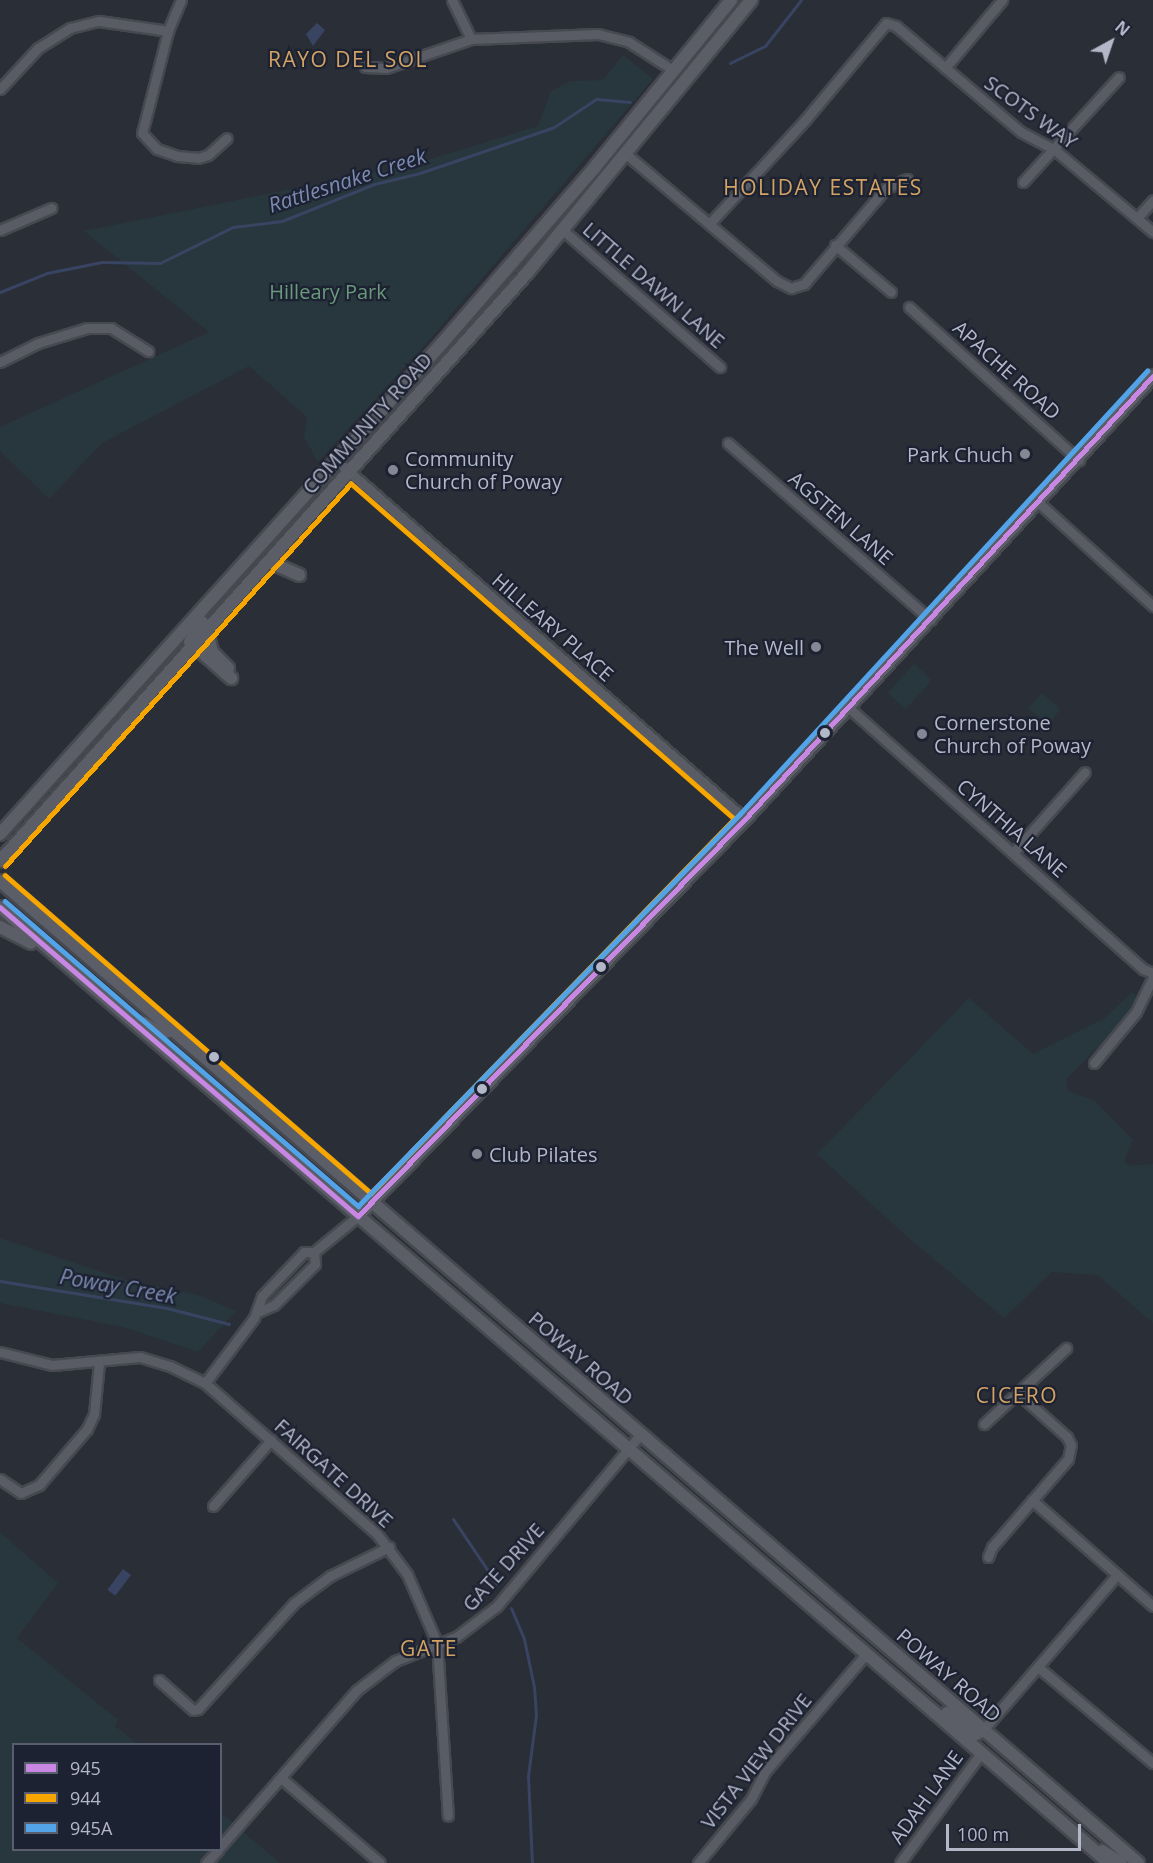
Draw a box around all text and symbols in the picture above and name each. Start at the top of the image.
north arrow [1081,12,1141,72]
text: N [1111,16,1135,41]
district label: RAYO DEL SOL [268,46,428,72]
street label: SCOTS WAY [980,70,1082,154]
water label: Rattlesnake Creek [265,143,429,217]
district label: HOLIDAY ESTATES [723,174,923,200]
street label: LITTLE DAWN LANE [578,217,730,353]
park label: Hilleary Park [269,279,387,303]
street label: APACHE ROAD [948,316,1066,424]
street label: COMMUNITY ROAD [297,347,437,499]
place label: Park Chuch [907,442,1013,466]
place label: Community Church of Poway [405,446,562,493]
marker: Park Chuch [1018,447,1032,461]
marker: Community Church of Poway [386,463,400,477]
street label: AGSTEN LANE [784,466,898,570]
street label: HILLEARY PLACE [488,568,618,686]
place label: The Well [724,635,804,659]
marker: The Well [809,640,823,654]
place label: Cornerstone Church of Poway [934,710,1091,757]
unlabelled marker [819,727,831,739]
marker: Cornerstone Church of Poway [915,727,929,741]
street label: CYNTHIA LANE [952,774,1072,882]
unlabelled marker [595,961,607,973]
unlabelled marker [208,1051,220,1063]
unlabelled marker [476,1083,488,1095]
place label: Club Pilates [489,1142,597,1166]
marker: Club Pilates [470,1147,484,1161]
water label: Poway Creek [58,1263,178,1309]
street label: POWAY ROAD [524,1306,638,1410]
district label: CICERO [976,1382,1058,1408]
street label: FAIRGATE DRIVE [270,1414,398,1532]
street label: GATE DRIVE [457,1518,549,1616]
street label: POWAY ROAD [892,1623,1006,1727]
district label: GATE [400,1635,458,1661]
street label: VISTA VIEW DRIVE [696,1689,816,1833]
legend [12,1743,222,1851]
street label: ADAH LANE [884,1746,968,1848]
text: 945 [70,1756,101,1780]
text: 944 [70,1786,101,1810]
scale bar [949,1812,1084,1850]
text: 945A [70,1816,112,1840]
text: 100 m [957,1822,1009,1846]

